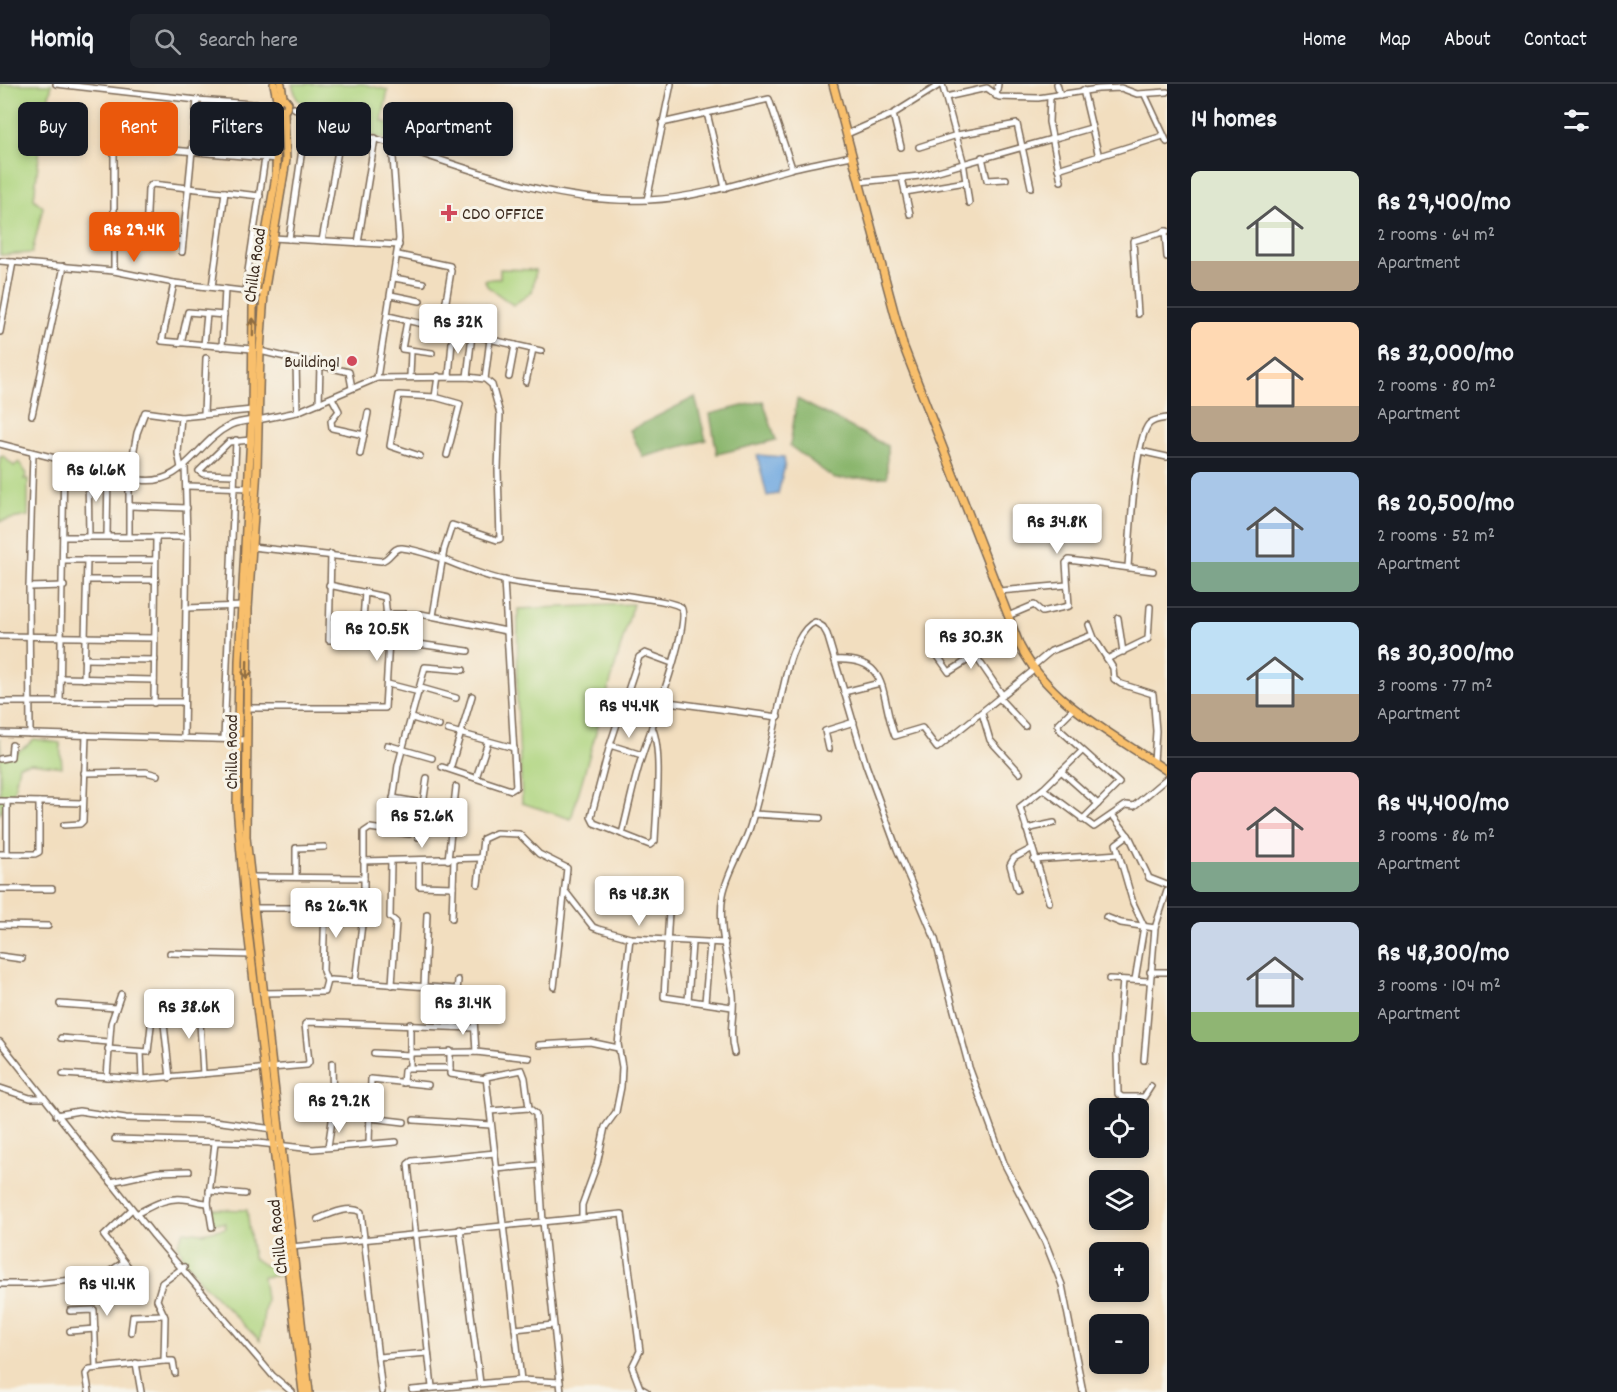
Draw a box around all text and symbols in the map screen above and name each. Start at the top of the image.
search box [130,14,550,68]
text: Homiq [30,21,94,61]
icon: search [151,25,184,58]
text: Search here [199,26,298,57]
text: Home [1302,26,1346,56]
text: Map [1379,26,1411,56]
text: About [1444,26,1491,56]
text: Contact [1524,26,1587,56]
chip: Buy [18,102,88,156]
chip: Rent [100,102,178,156]
chip: Filters [190,102,284,156]
chip: New [296,102,371,156]
chip: Apartment [383,102,513,156]
text: 14 homes [1191,102,1277,139]
icon: filters [1560,104,1593,137]
text: Rs 29,400/mo [1377,185,1511,222]
icon: home [1239,195,1311,267]
place label: CDO OFFICE [462,203,544,228]
marker: CDO OFFICE [440,204,458,222]
pin: Rs 29.4K [72,212,196,263]
text: Rs 29.4K [103,217,165,245]
text: 2 rooms · 64 m² [1377,222,1495,250]
street label: Chilla Road [239,226,274,304]
text: Apartment [1377,250,1460,278]
pin: Rs 32K [409,304,507,355]
text: Rs 32K [433,309,483,337]
one-way arrow [247,318,259,338]
text: Rs 32,000/mo [1377,336,1514,373]
icon: home [1239,346,1311,418]
place label: Building1 [284,351,340,376]
marker: Building1 [345,354,359,368]
text: 2 rooms · 80 m² [1377,373,1496,401]
text: Apartment [1377,401,1460,429]
pin: Rs 61.6K [34,452,158,503]
text: Rs 61.6K [66,457,126,485]
text: Rs 20,500/mo [1377,486,1514,523]
icon: home [1239,496,1311,568]
pin: Rs 34.8K [995,504,1119,555]
text: Rs 34.8K [1027,509,1087,537]
text: 2 rooms · 52 m² [1377,523,1495,551]
text: Apartment [1377,551,1460,579]
pin: Rs 20.5K [315,611,439,662]
text: Rs 20.5K [345,616,409,644]
pin: Rs 30.3K [909,619,1033,670]
text: Rs 30.3K [939,624,1003,652]
text: Rs 30,300/mo [1377,636,1514,673]
icon: home [1239,646,1311,718]
one-way arrow [241,660,253,680]
text: 3 rooms · 77 m² [1377,673,1493,701]
pin: Rs 44.4K [567,688,691,739]
text: Rs 44.4K [599,693,659,721]
text: Apartment [1377,701,1460,729]
street label: Chilla Road [221,714,246,790]
text: Rs 44,400/mo [1377,786,1509,823]
icon: home [1239,796,1311,868]
pin: Rs 52.6K [360,798,484,849]
text: Rs 52.6K [390,803,454,831]
text: 3 rooms · 86 m² [1377,823,1495,851]
text: Apartment [1377,851,1460,879]
pin: Rs 48.3K [577,876,701,927]
text: Rs 48.3K [609,881,669,909]
pin: Rs 26.9K [274,888,398,939]
text: Rs 26.9K [305,893,368,921]
text: Rs 48,300/mo [1377,936,1509,973]
icon: home [1239,946,1311,1018]
text: 3 rooms · 104 m² [1377,973,1501,1001]
pin: Rs 31.4K [401,985,525,1036]
pin: Rs 38.6K [127,989,251,1040]
text: Rs 31.4K [435,990,491,1018]
text: Rs 38.6K [158,994,220,1022]
text: Apartment [1377,1001,1460,1029]
pin: Rs 29.2K [277,1083,401,1134]
text: Rs 29.2K [308,1088,370,1116]
map controls [1089,1098,1149,1374]
button: locate [1089,1098,1149,1158]
button: layers [1089,1170,1149,1230]
street label: Chilla Road [263,1198,296,1275]
button: + [1089,1242,1149,1302]
pin: Rs 41.4K [45,1266,169,1317]
text: Rs 41.4K [79,1271,135,1299]
button: − [1089,1314,1149,1374]

